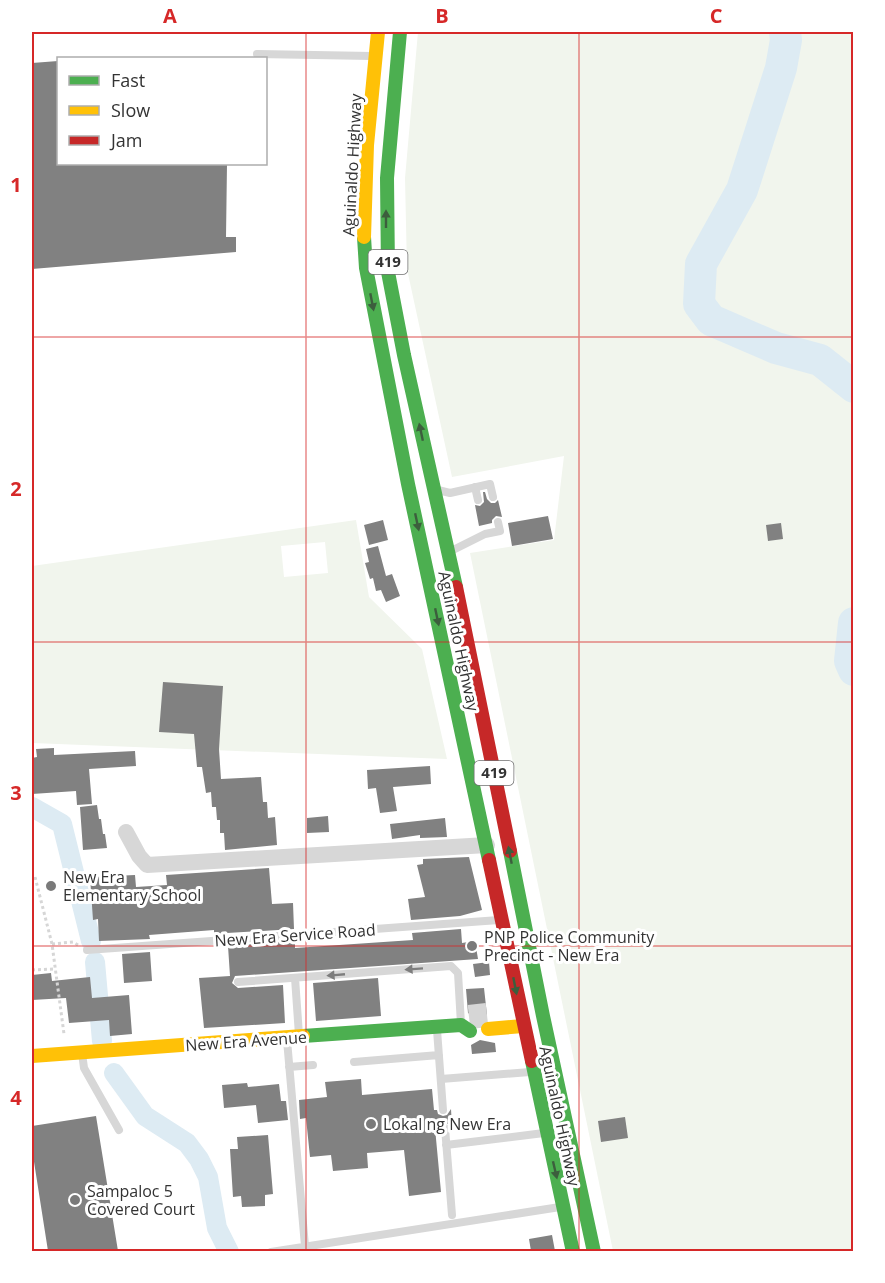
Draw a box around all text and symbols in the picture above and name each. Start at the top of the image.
text: A [163,2,177,29]
text: B [435,2,449,29]
text: C [710,2,723,29]
legend [57,57,267,165]
text: Fast [111,68,145,92]
street label: Aguinaldo Highway [337,92,367,237]
text: Slow [111,98,150,122]
text: Jam [109,128,143,152]
text: 1 [10,171,22,198]
one-way arrow [381,210,391,229]
road number: 419 [368,250,408,274]
one-way arrow [368,293,377,312]
one-way arrow [416,422,425,441]
text: 2 [10,475,22,502]
one-way arrow [413,513,422,532]
street label: Aguinaldo Highway [433,569,485,714]
one-way arrow [433,608,443,626]
road number: 419 [474,761,514,785]
text: 3 [10,779,22,806]
one-way arrow [505,845,514,864]
place label: New Era Elementary School [63,866,201,906]
marker: New Era Elementary School [44,879,58,893]
street label: New Era Service Road [214,918,376,952]
place label: PNP Police Community Precinct - New Era [484,926,655,966]
marker: PNP Police Community Precinct - New Era [465,939,479,953]
one-way arrow [405,964,424,973]
one-way arrow [327,970,346,980]
one-way arrow [511,977,520,996]
street label: New Era Avenue [184,1026,308,1056]
street label: Aguinaldo Highway [534,1044,586,1189]
text: 4 [10,1084,22,1111]
place label: Lokal ng New Era [383,1113,511,1135]
marker: Lokal ng New Era [364,1117,378,1131]
one-way arrow [551,1161,561,1179]
place label: Sampaloc 5 Covered Court [87,1180,195,1220]
marker: Sampaloc 5 Covered Court [68,1193,82,1207]

